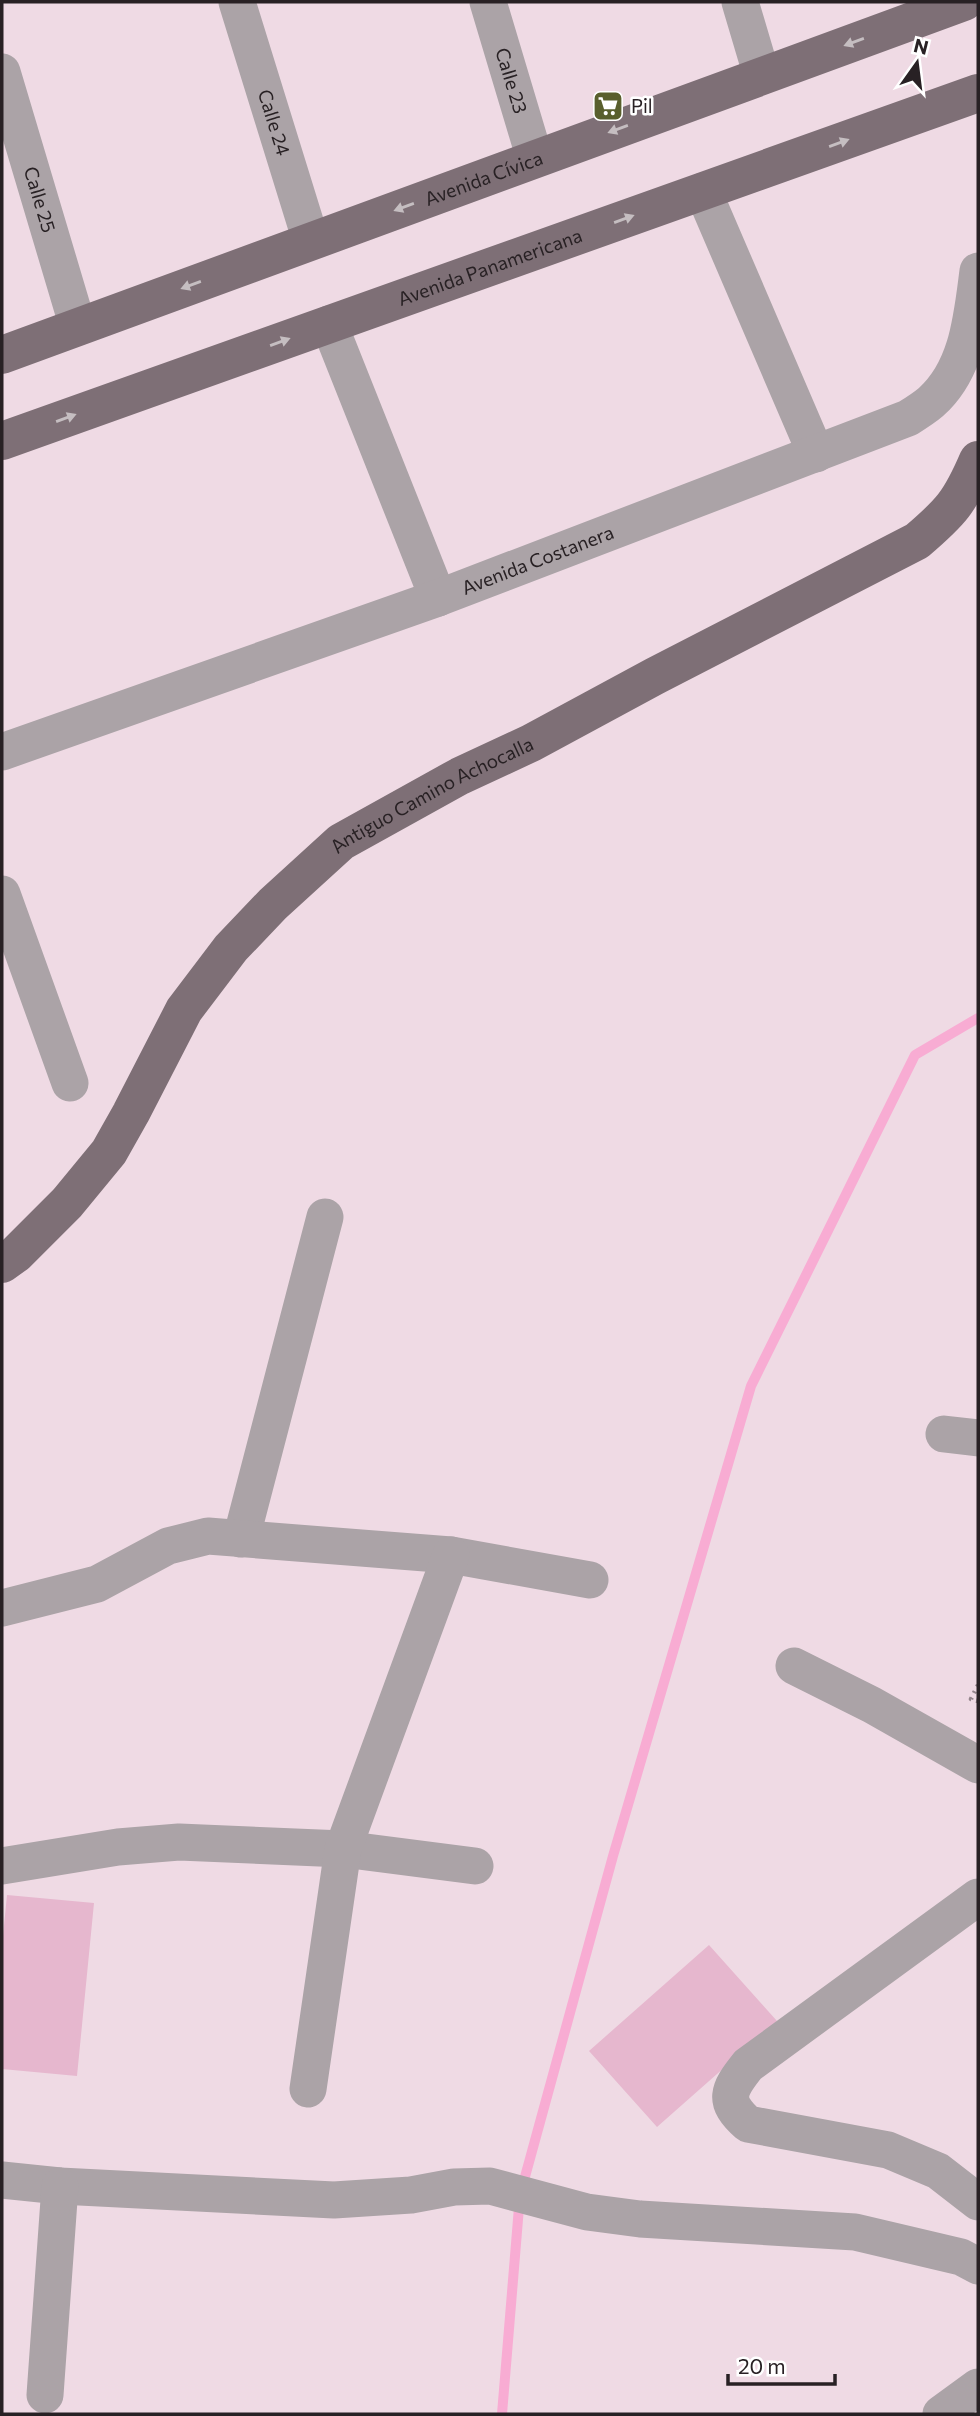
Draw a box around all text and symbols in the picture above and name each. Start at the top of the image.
north arrow [882,28,952,98]
text: N [912,33,931,59]
one-way arrow [844,37,865,48]
street label: Calle 23 [491,45,533,116]
street label: Calle 24 [254,86,296,158]
supermarket icon: Pil [591,89,625,123]
place label: Pil [631,94,653,117]
one-way arrow [607,124,628,135]
one-way arrow [828,137,849,148]
street label: Avenida Cívica [421,146,546,210]
street label: Calle 25 [20,164,61,235]
one-way arrow [394,202,415,213]
one-way arrow [614,213,635,224]
street label: Avenida Panamericana [394,223,585,310]
one-way arrow [180,280,201,291]
one-way arrow [270,336,291,347]
one-way arrow [56,412,77,423]
street label: Avenida Costanera [458,520,617,599]
street label: Antiguo Camino Achocalla [325,732,537,857]
scale bar [728,2342,835,2386]
text: 20 m [738,2353,786,2378]

